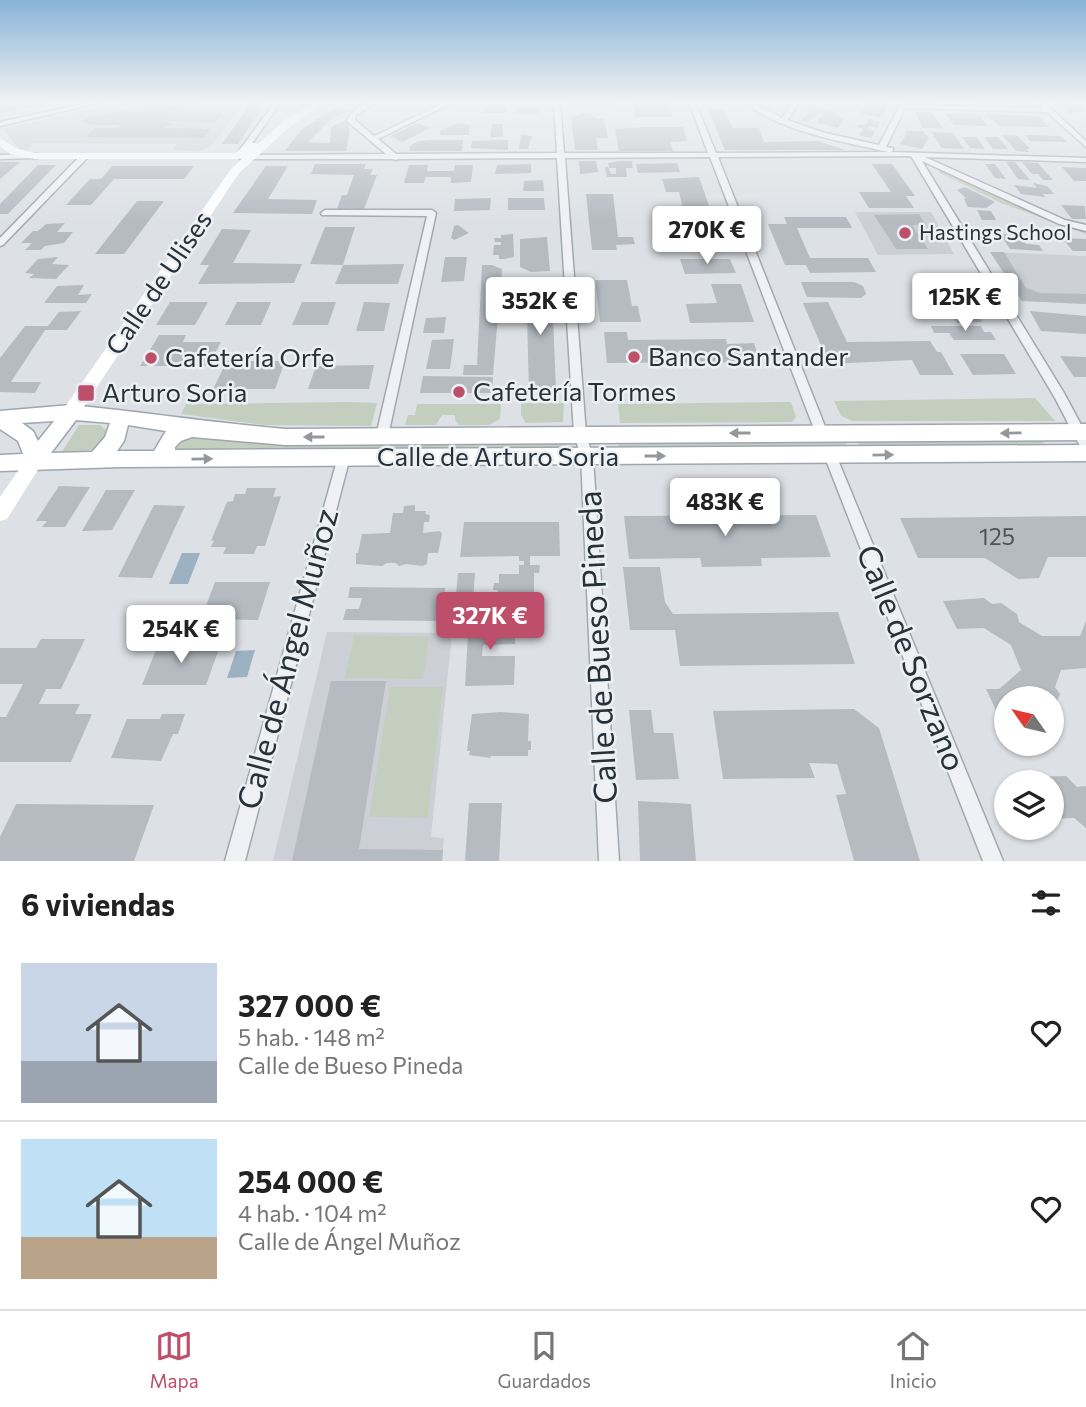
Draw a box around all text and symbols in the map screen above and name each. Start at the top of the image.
street label: Calle de Ulises [98,204,217,360]
pin: 270K € [650,206,764,266]
text: 270K € [668,215,746,243]
place label: Hastings School [919,219,1071,244]
marker: Hastings School [897,225,913,241]
pin: 125K € [908,274,1022,333]
pin: 352K € [483,278,597,337]
text: 125K € [928,282,1002,310]
text: 352K € [502,286,578,314]
place label: Banco Santander [648,340,849,371]
place label: Cafetería Orfe [165,341,334,372]
marker: Banco Santander [626,349,642,365]
marker: Cafetería Orfe [143,350,159,366]
place label: Cafetería Tormes [473,375,676,406]
place label: Arturo Soria [102,376,247,407]
marker: Arturo Soria [76,383,96,403]
marker: Cafetería Tormes [451,384,467,400]
one-way arrow [728,427,750,439]
one-way arrow [1000,428,1022,439]
one-way arrow [303,431,325,443]
street label: Calle de Arturo Soria [377,440,619,471]
one-way arrow [872,449,894,461]
one-way arrow [645,450,667,462]
one-way arrow [191,453,213,464]
pin: 483K € [668,478,782,538]
text: 483K € [686,487,764,515]
street label: Calle de Bueso Pineda [568,490,624,805]
street label: Calle de Ángel Muñoz [227,504,345,813]
house number: 125 [979,522,1015,550]
street label: Calle de Sorzano [849,538,976,776]
pin: 327K € [433,592,547,652]
text: 327K € [452,601,528,629]
pin: 254K € [124,606,238,665]
text: 254K € [142,614,220,642]
north arrow [994,686,1064,756]
map controls [994,686,1064,840]
button: layers [994,770,1064,840]
icon: filters [1027,884,1065,922]
text: 6 viviendas [21,885,175,922]
text: 327 000 € [238,986,381,1023]
icon: home [77,991,161,1075]
icon: heart [1027,1014,1065,1052]
text: 5 hab. · 148 m² [238,1023,385,1051]
text: Calle de Bueso Pineda [238,1051,463,1079]
text: 254 000 € [238,1162,383,1199]
icon: home [77,1167,161,1251]
icon: heart [1027,1190,1065,1228]
text: 4 hab. · 104 m² [238,1199,386,1227]
text: Calle de Ángel Muñoz [238,1227,461,1255]
tab: Mapa [149,1327,199,1392]
tab: Guardados [497,1327,591,1392]
tab: Inicio [890,1327,937,1392]

